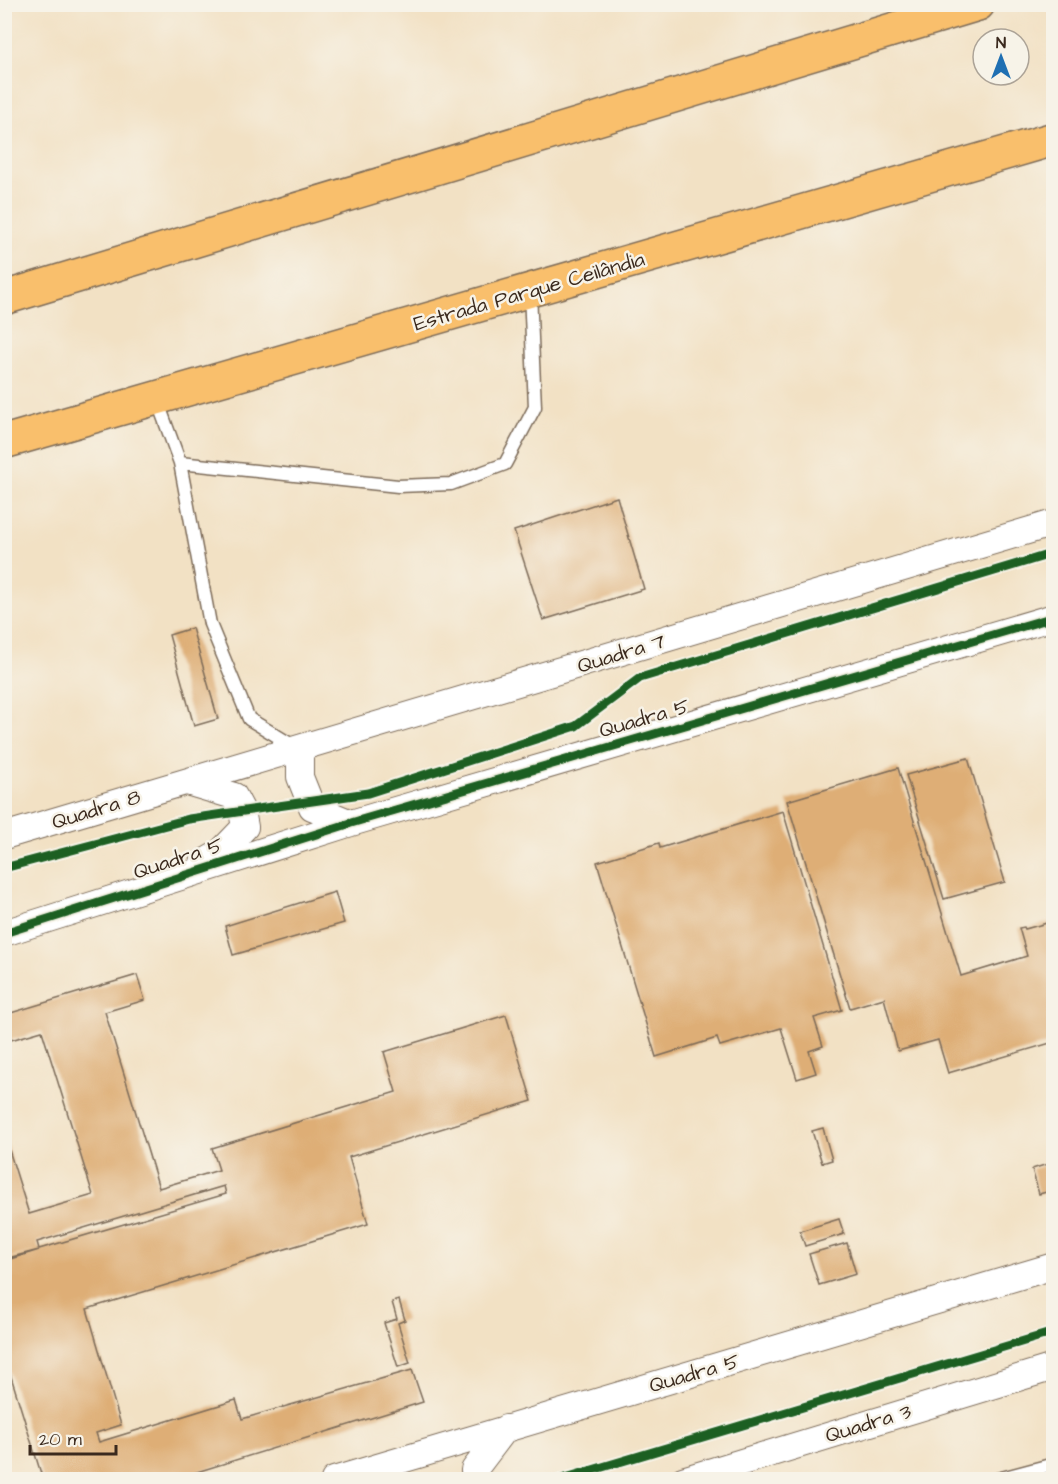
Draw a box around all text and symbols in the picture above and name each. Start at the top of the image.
north arrow [971,27,1031,87]
text: N [996,32,1006,54]
street label: Estrada Parque Ceilândia [410,245,648,338]
street label: Quadra 7 [574,626,669,681]
street label: Quadra 5 [596,692,693,745]
street label: Quadra 8 [48,782,144,837]
street label: Quadra 5 [130,830,227,887]
street label: Quadra 5 [646,1347,743,1400]
street label: Quadra 3 [822,1397,915,1450]
scale bar [30,1418,116,1456]
text: 20 m [39,1427,82,1452]

